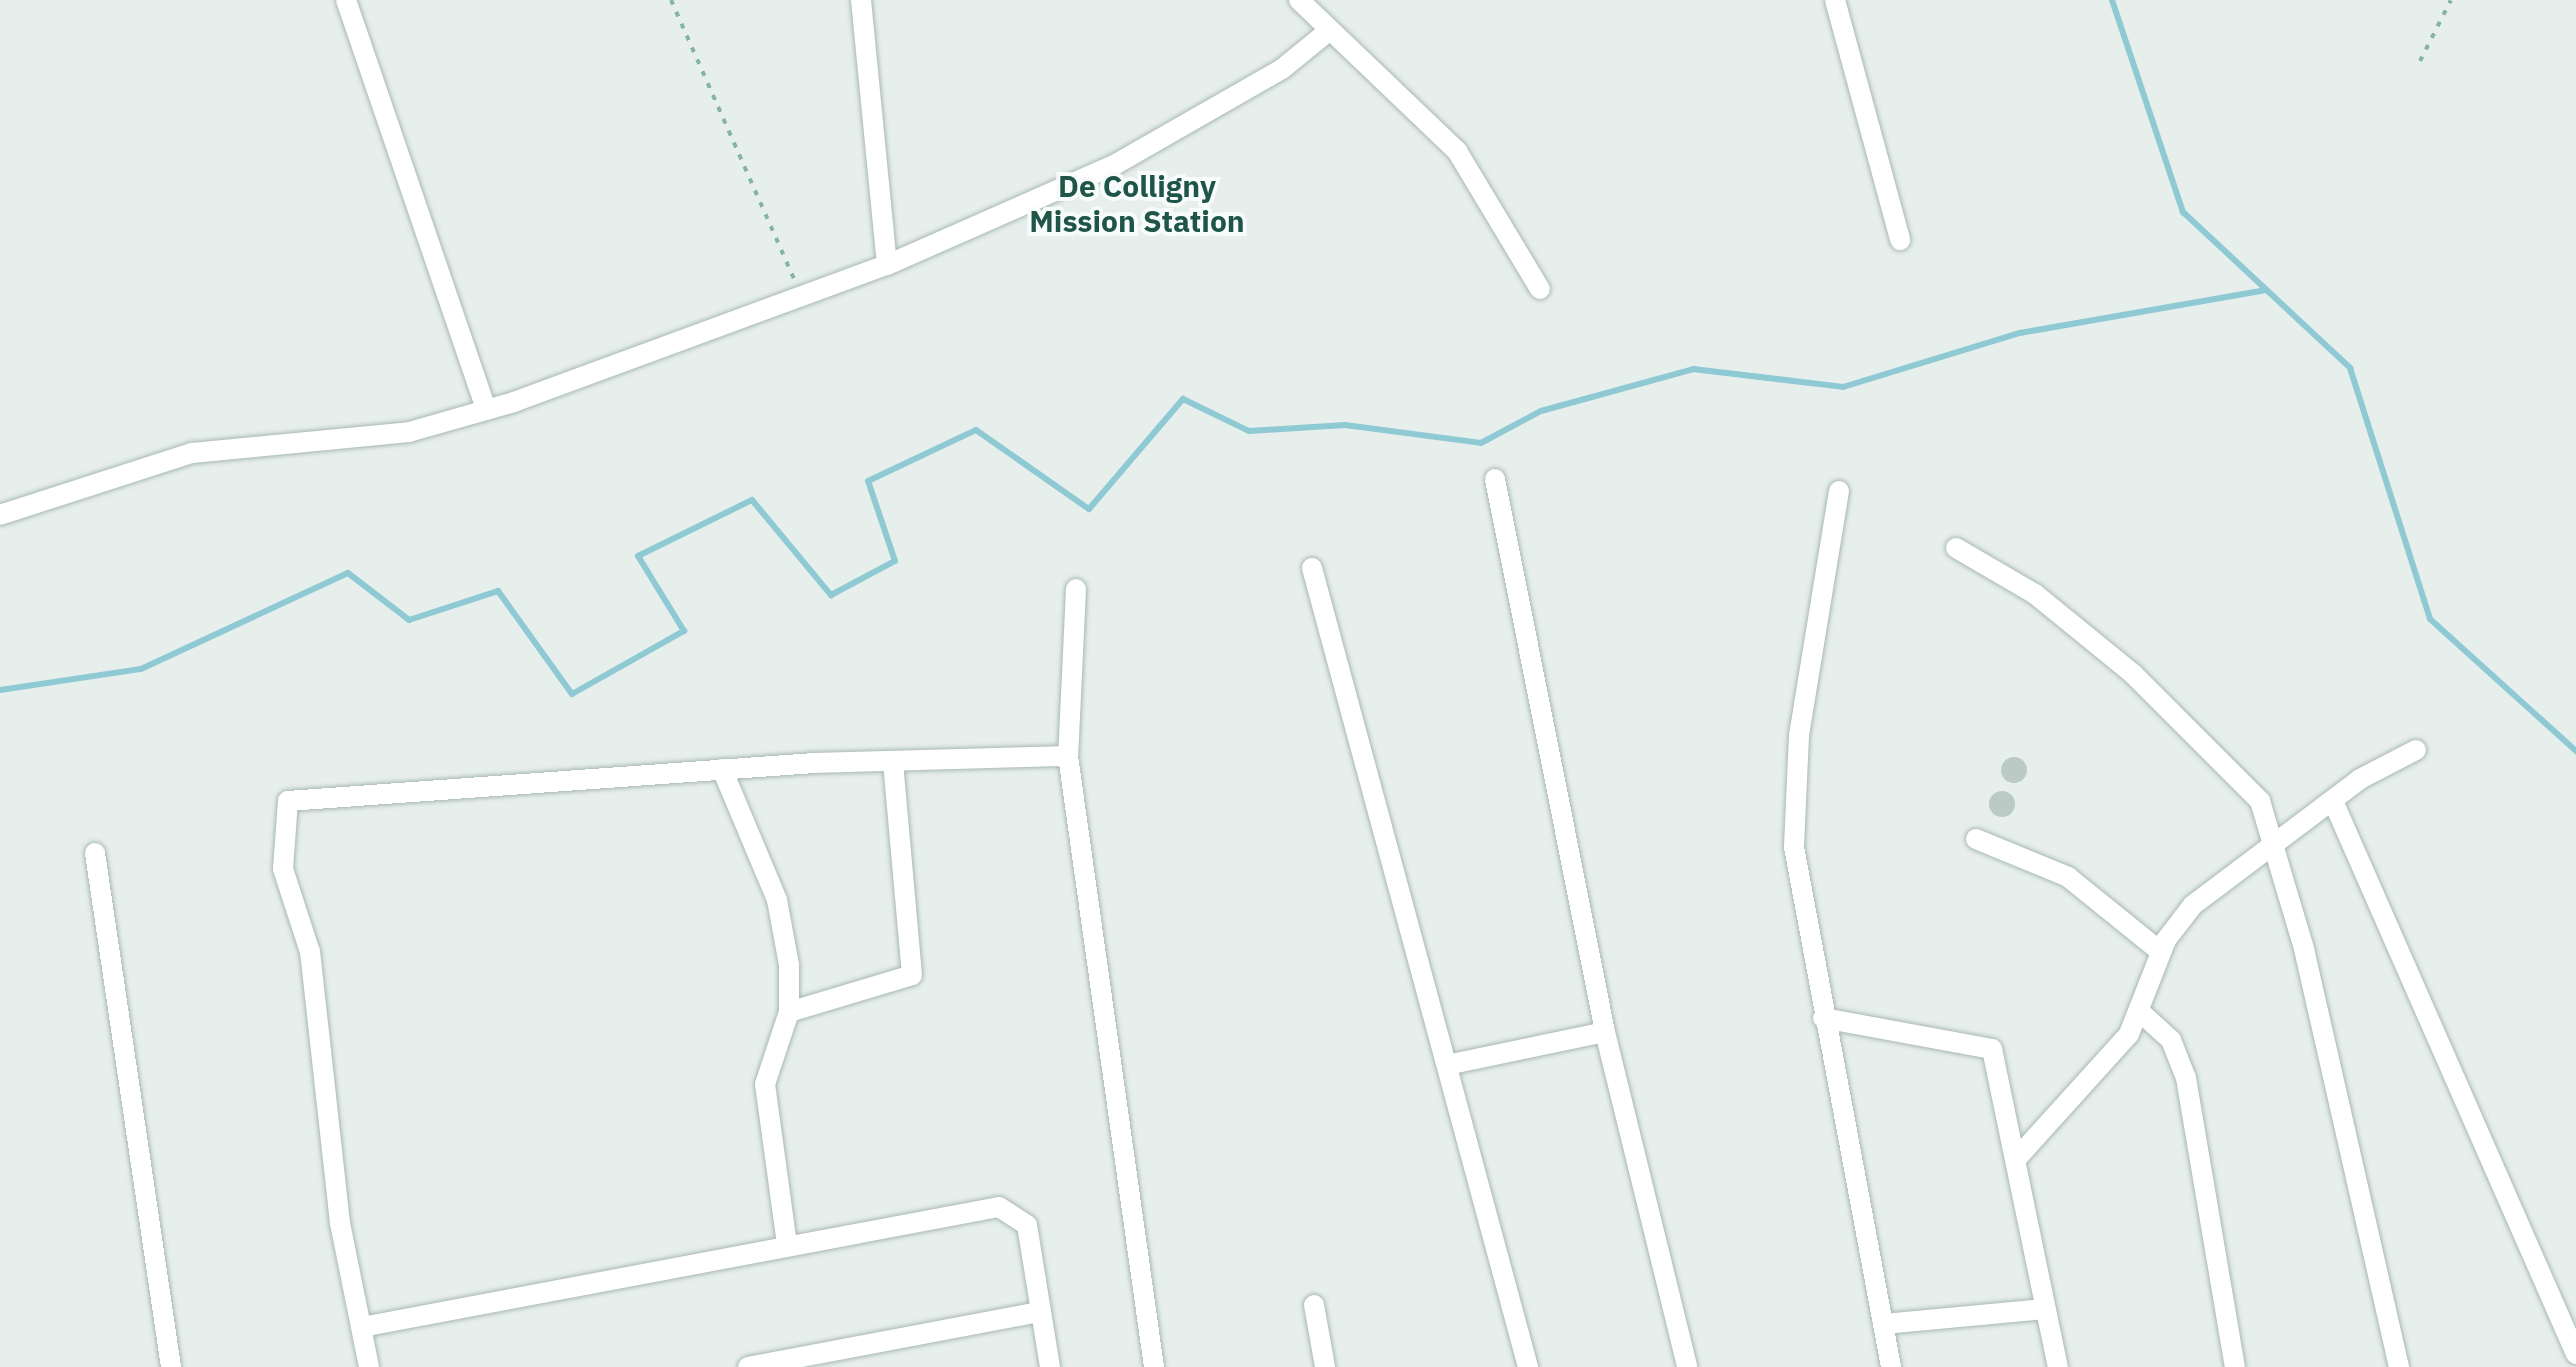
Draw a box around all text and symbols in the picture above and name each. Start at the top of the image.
district label: De Colligny Mission Station [1029,168,1245,238]

